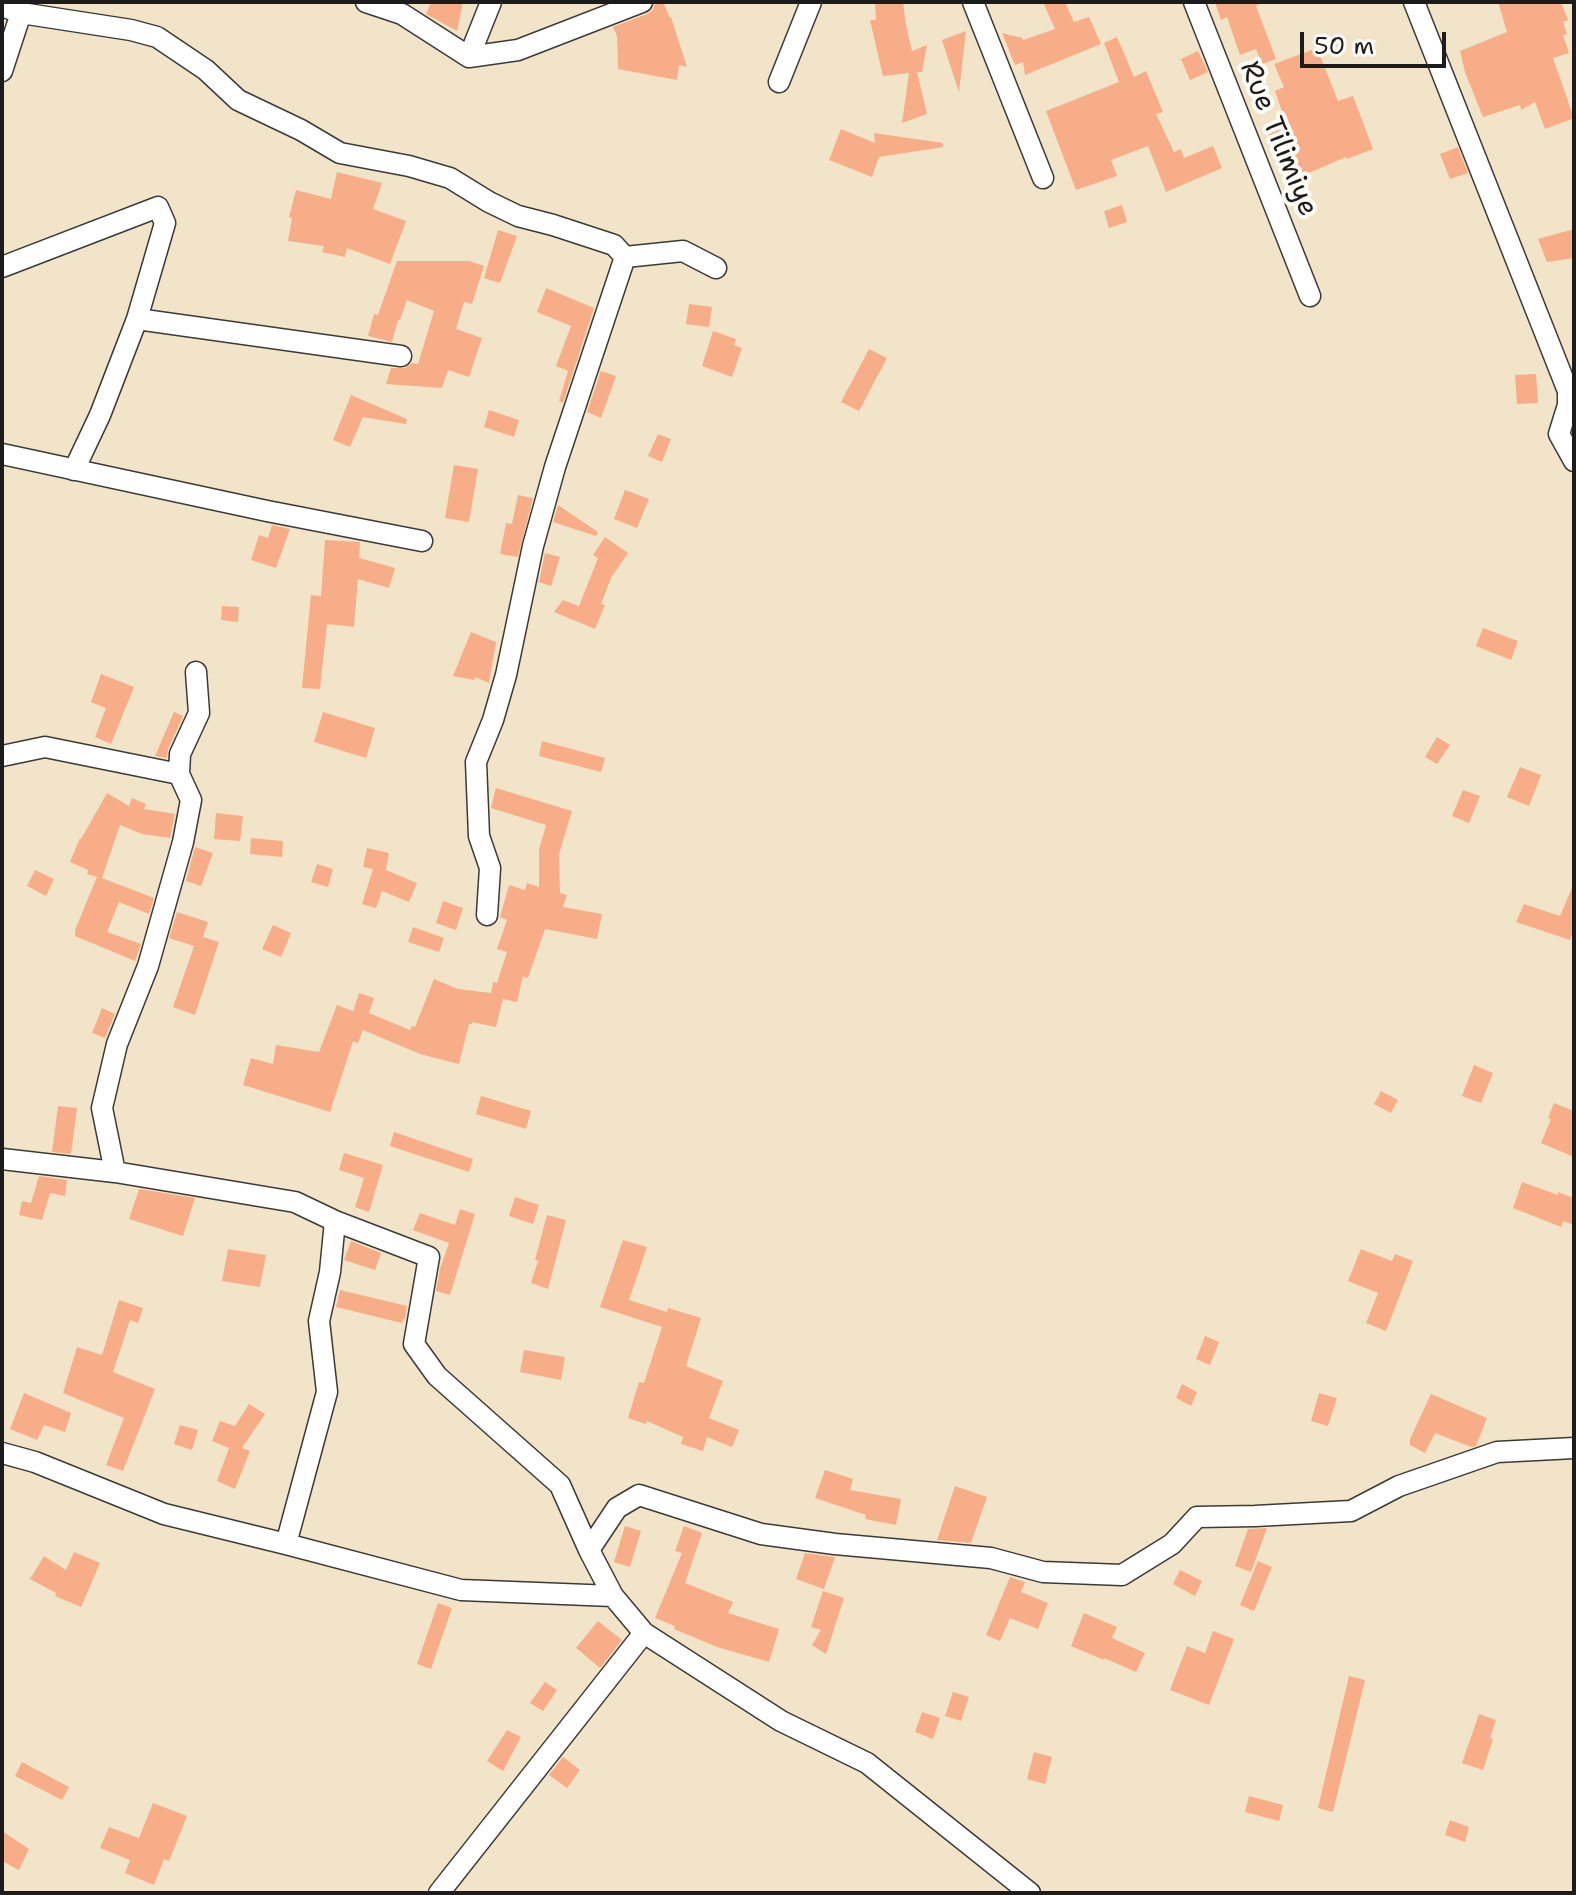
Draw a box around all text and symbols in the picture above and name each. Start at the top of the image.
scale bar [1304,16,1450,66]
text: 50 m [1314,30,1374,62]
street label: Rue Tilimiye [1232,57,1324,221]

